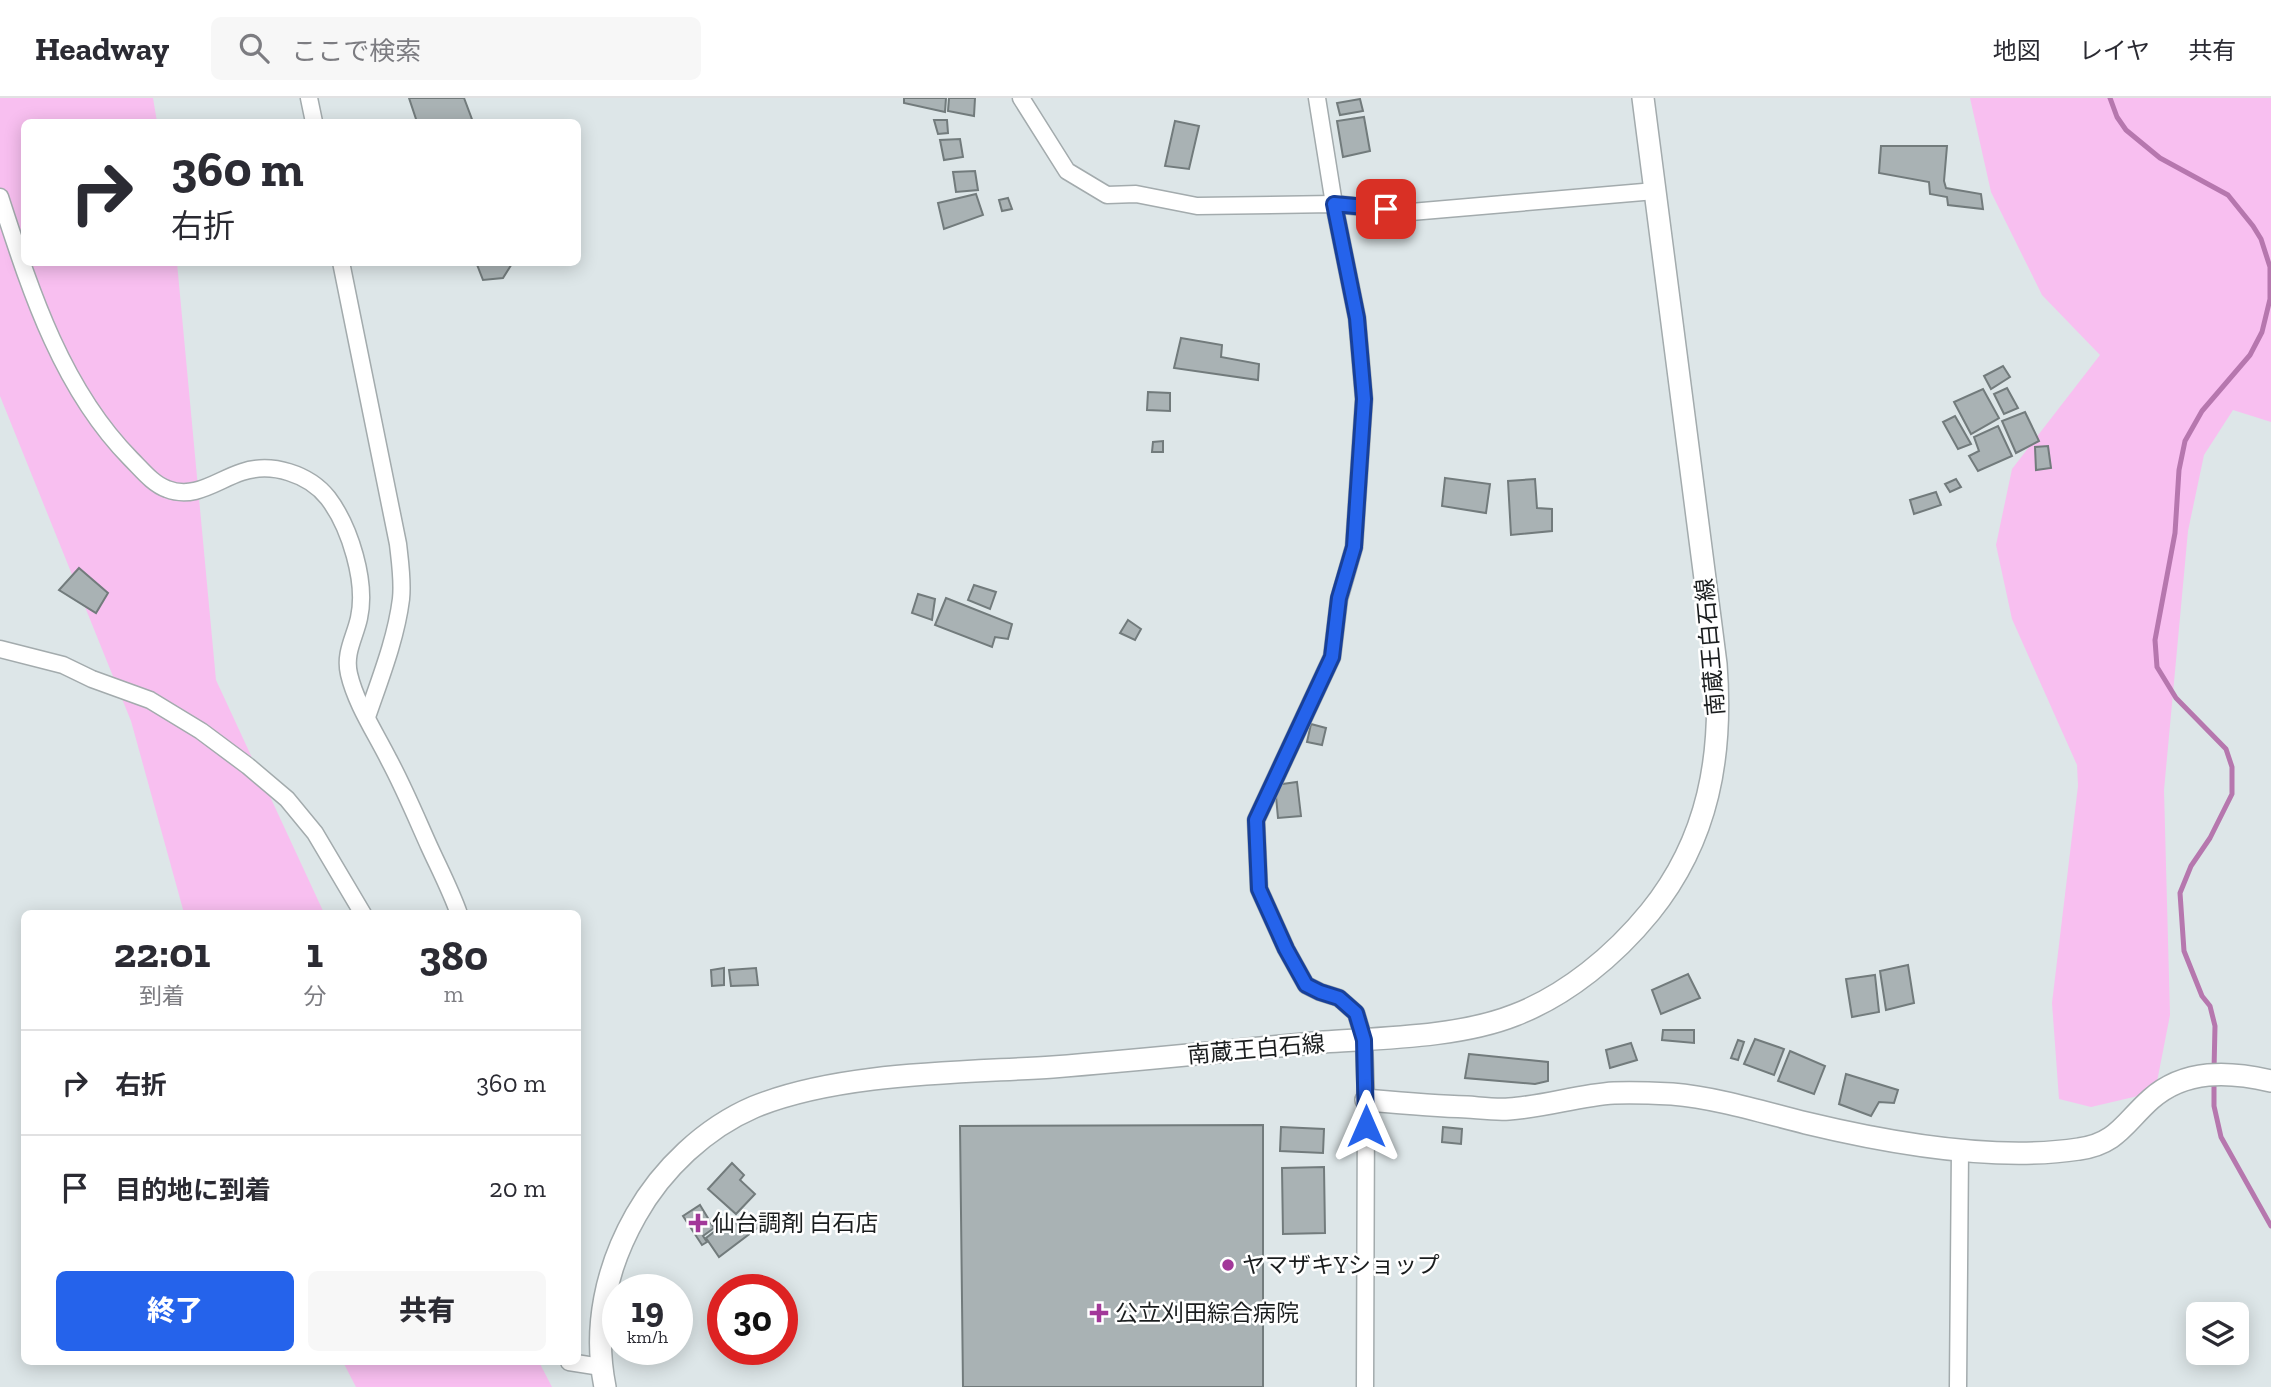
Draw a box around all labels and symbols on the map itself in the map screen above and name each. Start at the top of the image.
pin [1356,179,1416,239]
street label: 南蔵王白石線 [1690,577,1730,717]
street label: 南蔵王白石線 [1186,1029,1326,1069]
position arrow [1329,1089,1403,1163]
place label: 仙台調剤 白石店 [712,1209,878,1237]
marker: 仙台調剤 白石店 [690,1215,706,1231]
place label: ヤマザキYショップ [1242,1251,1440,1279]
marker: ヤマザキYショップ [1220,1257,1236,1273]
speed limit sign: 30 [707,1274,798,1365]
place label: 公立刈田綜合病院 [1115,1299,1299,1327]
marker: 公立刈田綜合病院 [1089,1303,1109,1323]

